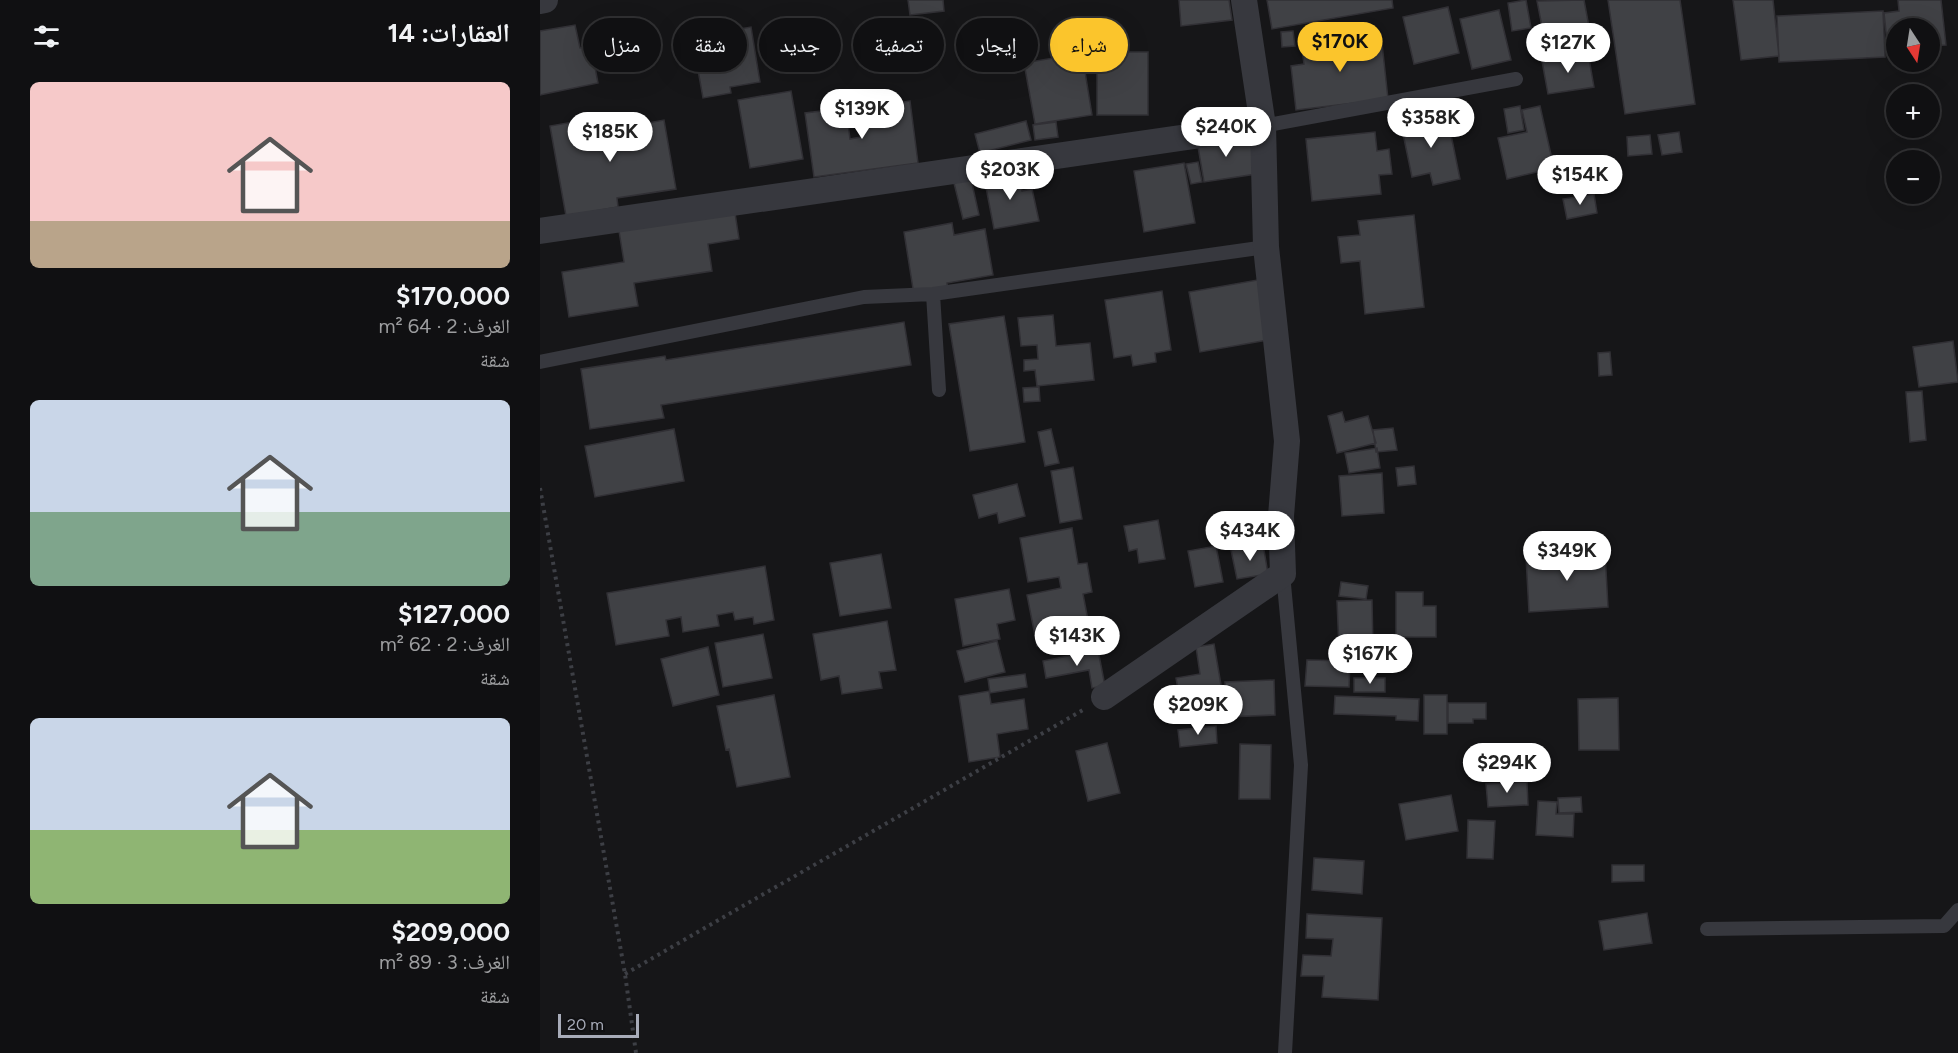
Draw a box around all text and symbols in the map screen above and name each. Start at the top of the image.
text: العقارات: 14 [388,17,510,49]
chip: منزل [583,18,661,72]
chip: شقة [673,18,747,72]
chip: جديد [759,18,841,72]
chip: تصفية [853,18,944,72]
chip: إيجار [956,18,1038,72]
chip: شراء [1050,18,1128,72]
north arrow [1886,18,1940,72]
map controls [1886,18,1940,204]
icon: filters [30,20,63,53]
pin: $170K [1298,22,1382,73]
pin: $127K [1526,23,1610,74]
text: $170K [1312,29,1368,53]
text: $127K [1540,30,1596,54]
button: + [1886,84,1940,138]
pin: $139K [820,89,904,140]
text: $139K [834,96,890,120]
pin: $358K [1389,98,1473,149]
text: $358K [1401,105,1461,129]
pin: $240K [1184,107,1268,158]
pin: $185K [568,112,652,163]
text: $240K [1195,114,1257,138]
text: $185K [582,119,638,143]
icon: home [216,121,324,229]
pin: $203K [968,150,1052,201]
button: − [1886,150,1940,204]
pin: $154K [1538,155,1622,206]
text: $203K [980,157,1040,181]
text: $154K [1551,162,1609,186]
text: $170,000 [396,280,510,312]
text: الغرف: 2 · 64 m² [379,314,510,338]
text: شقة [480,348,510,372]
icon: home [216,439,324,547]
pin: $434K [1208,511,1292,562]
text: $434K [1220,518,1280,542]
pin: $349K [1525,531,1609,582]
text: $349K [1537,538,1597,562]
text: $127,000 [398,598,510,630]
pin: $143K [1035,616,1119,667]
text: $143K [1049,623,1105,647]
text: الغرف: 2 · 62 m² [380,632,510,656]
pin: $167K [1328,634,1412,685]
text: $167K [1342,641,1398,665]
text: شقة [480,666,510,690]
pin: $209K [1156,685,1240,736]
text: $209K [1168,692,1228,716]
pin: $294K [1465,743,1549,794]
text: $294K [1477,750,1537,774]
icon: home [216,757,324,865]
text: $209,000 [391,916,510,948]
text: الغرف: 3 · 89 m² [379,950,510,974]
text: شقة [480,984,510,1008]
scale bar [558,1011,639,1038]
text: 20 m [567,1015,604,1034]

